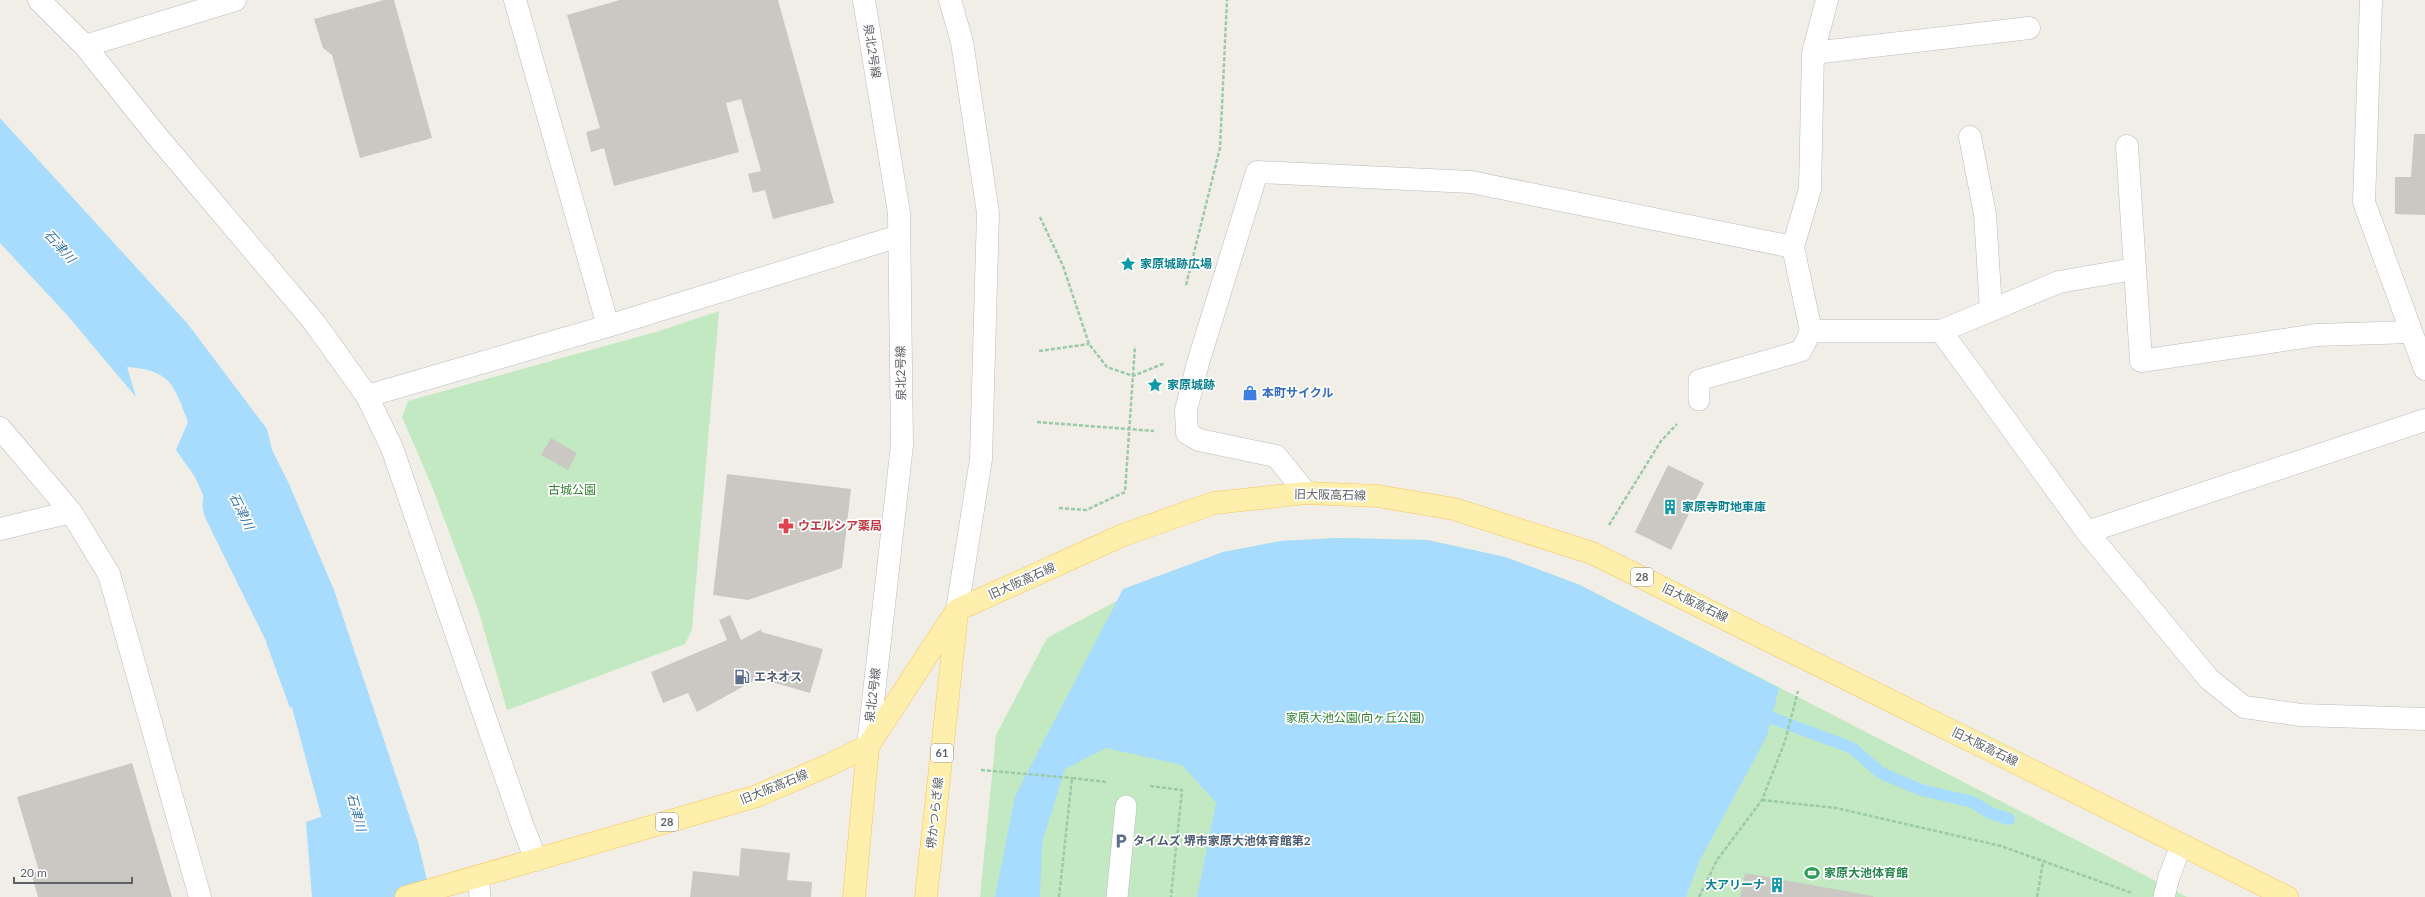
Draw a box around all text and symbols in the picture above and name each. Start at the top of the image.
street label: 泉北2号線 [861,23,884,79]
water label: 石津川 [41,226,80,267]
place icon: 家原城跡広場 [1119,255,1137,273]
place label: 家原城跡広場 [1140,256,1212,271]
street label: 泉北2号線 [893,345,908,401]
place icon: 家原城跡 [1146,376,1164,394]
place label: 家原城跡 [1167,377,1215,392]
shop icon: 本町サイクル [1241,384,1259,402]
place label: 本町サイクル [1262,385,1333,400]
park label: 古城公園 [548,482,596,497]
street label: 旧大阪高石線 [1294,486,1366,503]
water label: 石津川 [226,490,259,534]
building icon: 家原寺町地車庫 [1661,498,1679,516]
place label: 家原寺町地車庫 [1682,499,1766,514]
pharmacy icon: ウエルシア薬局 [777,517,795,535]
place label: ウエルシア薬局 [798,518,882,533]
street label: 旧大阪高石線 [986,559,1058,602]
road number: 28 [1631,568,1653,586]
street label: 旧大阪高石線 [1660,580,1731,625]
street label: 泉北2号線 [862,667,883,723]
fuel station icon: エネオス [733,668,751,686]
place label: エネオス [754,669,802,684]
park label: 家原大池公園(向ヶ丘公園) [1286,710,1424,725]
street label: 旧大阪高石線 [1950,724,2021,769]
road number: 61 [931,744,953,762]
street label: 旧大阪高石線 [738,766,810,807]
street label: 堺かつらぎ線 [923,776,946,850]
water label: 石津川 [344,791,370,835]
road number: 28 [656,813,678,831]
parking icon: タイムズ 堺市家原大池体育館第2 [1112,832,1130,850]
place label: タイムズ 堺市家原大池体育館第2 [1133,833,1311,848]
scale bar [14,859,132,885]
sports icon: 家原大池体育館 [1803,864,1821,882]
text: 20 m [20,865,47,880]
place label: 家原大池体育館 [1824,865,1908,880]
building icon: 大アリーナ [1768,876,1786,894]
place label: 大アリーナ [1705,877,1765,892]

